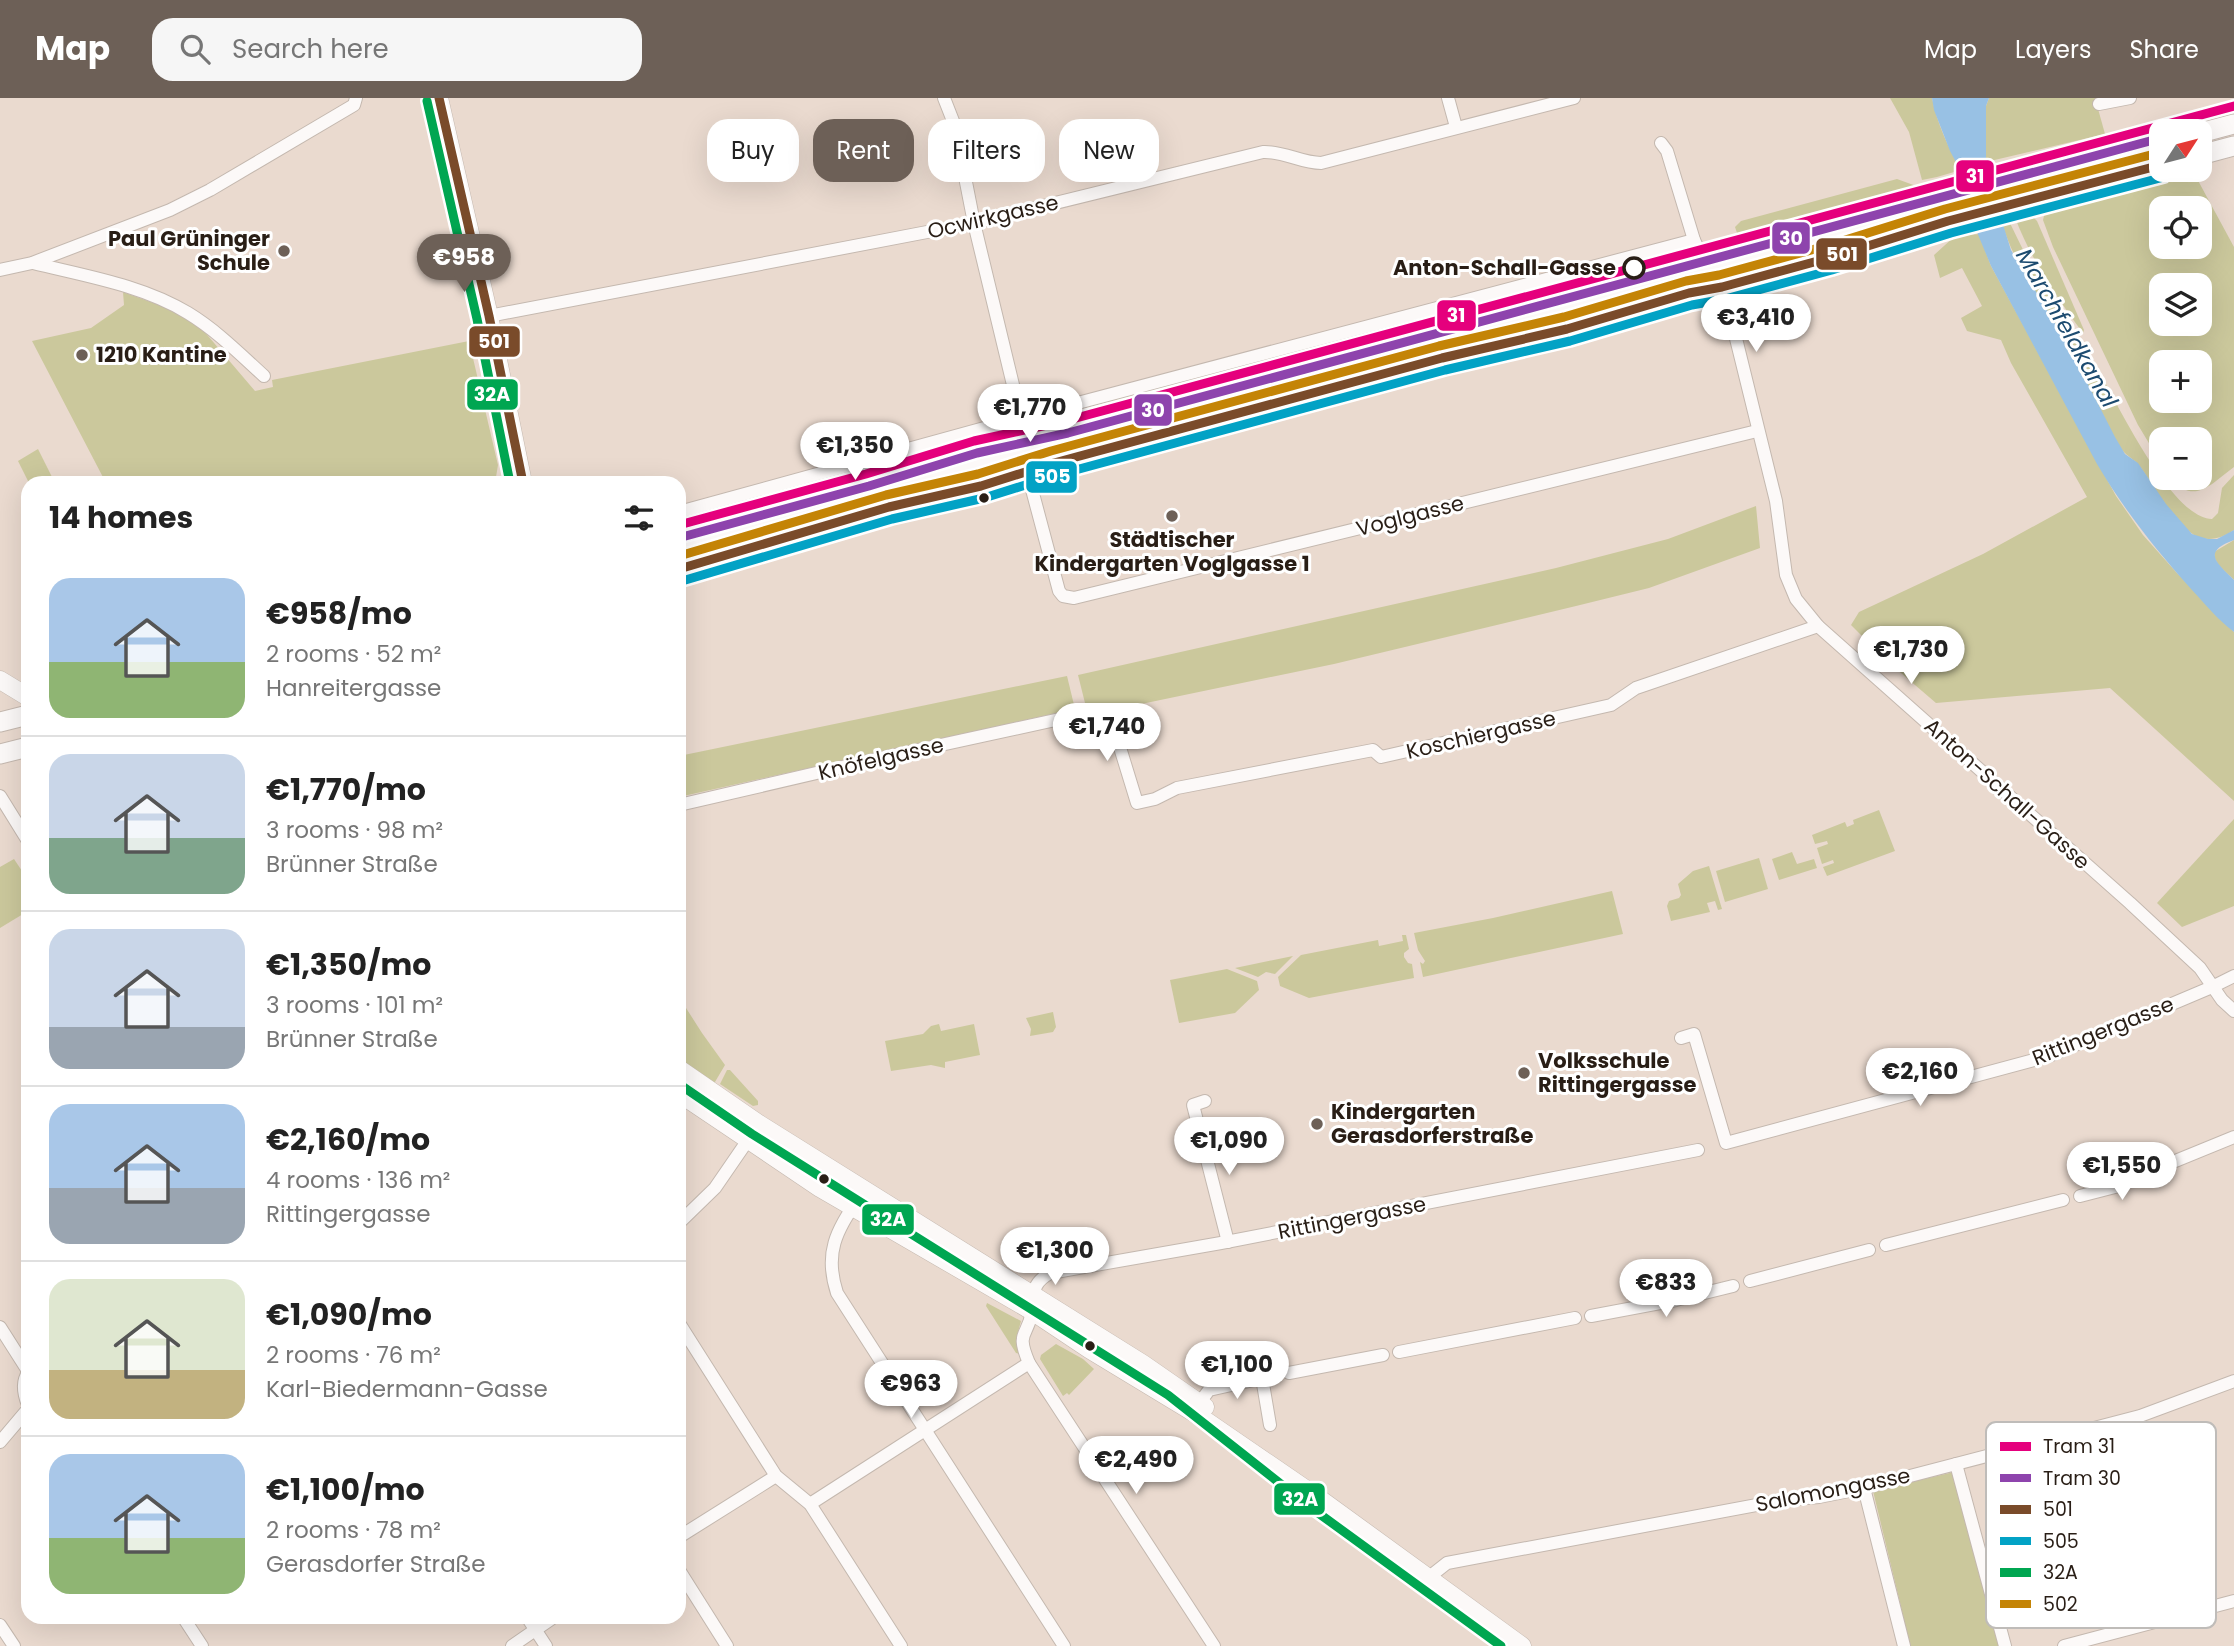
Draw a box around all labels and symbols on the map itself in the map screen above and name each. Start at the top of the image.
north arrow [2149,119,2212,182]
line badge: 31 [1955,159,1995,193]
text: 31 [1966,163,1984,190]
street label: Ocwirkgasse [925,187,1061,246]
line badge: 30 [1771,221,1811,255]
place label: Paul Grüninger Schule [108,224,270,277]
text: 30 [1779,225,1803,252]
pin: €958 [423,234,505,294]
line badge: 501 [1815,237,1868,271]
text: 501 [1826,241,1858,268]
marker: Paul Grüninger Schule [276,243,292,259]
water label: Marchfeldkanal [2008,243,2126,414]
place label: Anton-Schall-Gasse [1393,253,1616,282]
marker: Anton-Schall-Gasse [1623,257,1645,279]
pin: €3,410 [1699,294,1813,354]
line badge: 31 [1436,299,1477,332]
text: 31 [1447,302,1465,329]
line badge: 501 [468,325,521,358]
text: 501 [478,328,510,355]
place label: 1210 Kantine [96,340,227,369]
marker: 1210 Kantine [74,347,90,363]
line badge: 32A [466,378,519,411]
text: 32A [474,381,510,408]
pin: €1,770 [973,384,1087,444]
line badge: 30 [1133,393,1173,427]
text: 30 [1141,397,1165,424]
pin: €1,350 [798,422,912,482]
line badge: 505 [1025,460,1078,494]
text: 505 [1033,463,1071,490]
street label: Voglgasse [1353,488,1467,543]
unlabelled marker [977,491,991,505]
marker: Städtischer Kindergarten Voglgasse 1 [1164,508,1180,524]
place label: Städtischer Kindergarten Voglgasse 1 [1034,525,1310,578]
pin: €1,730 [1854,626,1968,686]
street label: Koschiergasse [1403,703,1558,766]
pin: €1,740 [1050,704,1164,763]
street label: Anton-Schall-Gasse [1918,711,2096,876]
street label: Knöfelgasse [815,730,946,787]
street label: Rittingergasse [2028,989,2178,1072]
place label: Volksschule Rittingergasse [1538,1046,1696,1099]
pin: €2,160 [1863,1048,1977,1108]
marker: Volksschule Rittingergasse [1516,1065,1532,1081]
place label: Kindergarten Gerasdorferstraße [1331,1097,1533,1150]
marker: Kindergarten Gerasdorferstraße [1309,1116,1325,1132]
pin: €1,090 [1172,1118,1286,1177]
pin: €1,550 [2065,1142,2179,1202]
unlabelled marker [817,1172,831,1186]
street label: Rittingergasse [1275,1189,1428,1246]
line badge: 32A [861,1203,915,1236]
text: 32A [870,1206,906,1233]
pin: €1,300 [998,1228,1112,1287]
pin: €833 [1625,1260,1707,1319]
unlabelled marker [1083,1339,1097,1353]
pin: €1,100 [1180,1342,1294,1401]
pin: €963 [870,1360,952,1420]
legend [1986,1422,2216,1628]
text: Tram 31 [2043,1433,2115,1460]
pin: €2,490 [1079,1436,1193,1496]
street label: Salomongasse [1753,1460,1913,1519]
text: Tram 30 [2043,1465,2121,1492]
line badge: 32A [1273,1482,1326,1516]
text: 32A [1282,1486,1318,1513]
text: 501 [2043,1496,2073,1523]
text: 505 [2043,1528,2079,1555]
text: 32A [2043,1559,2078,1586]
text: 502 [2043,1591,2078,1618]

